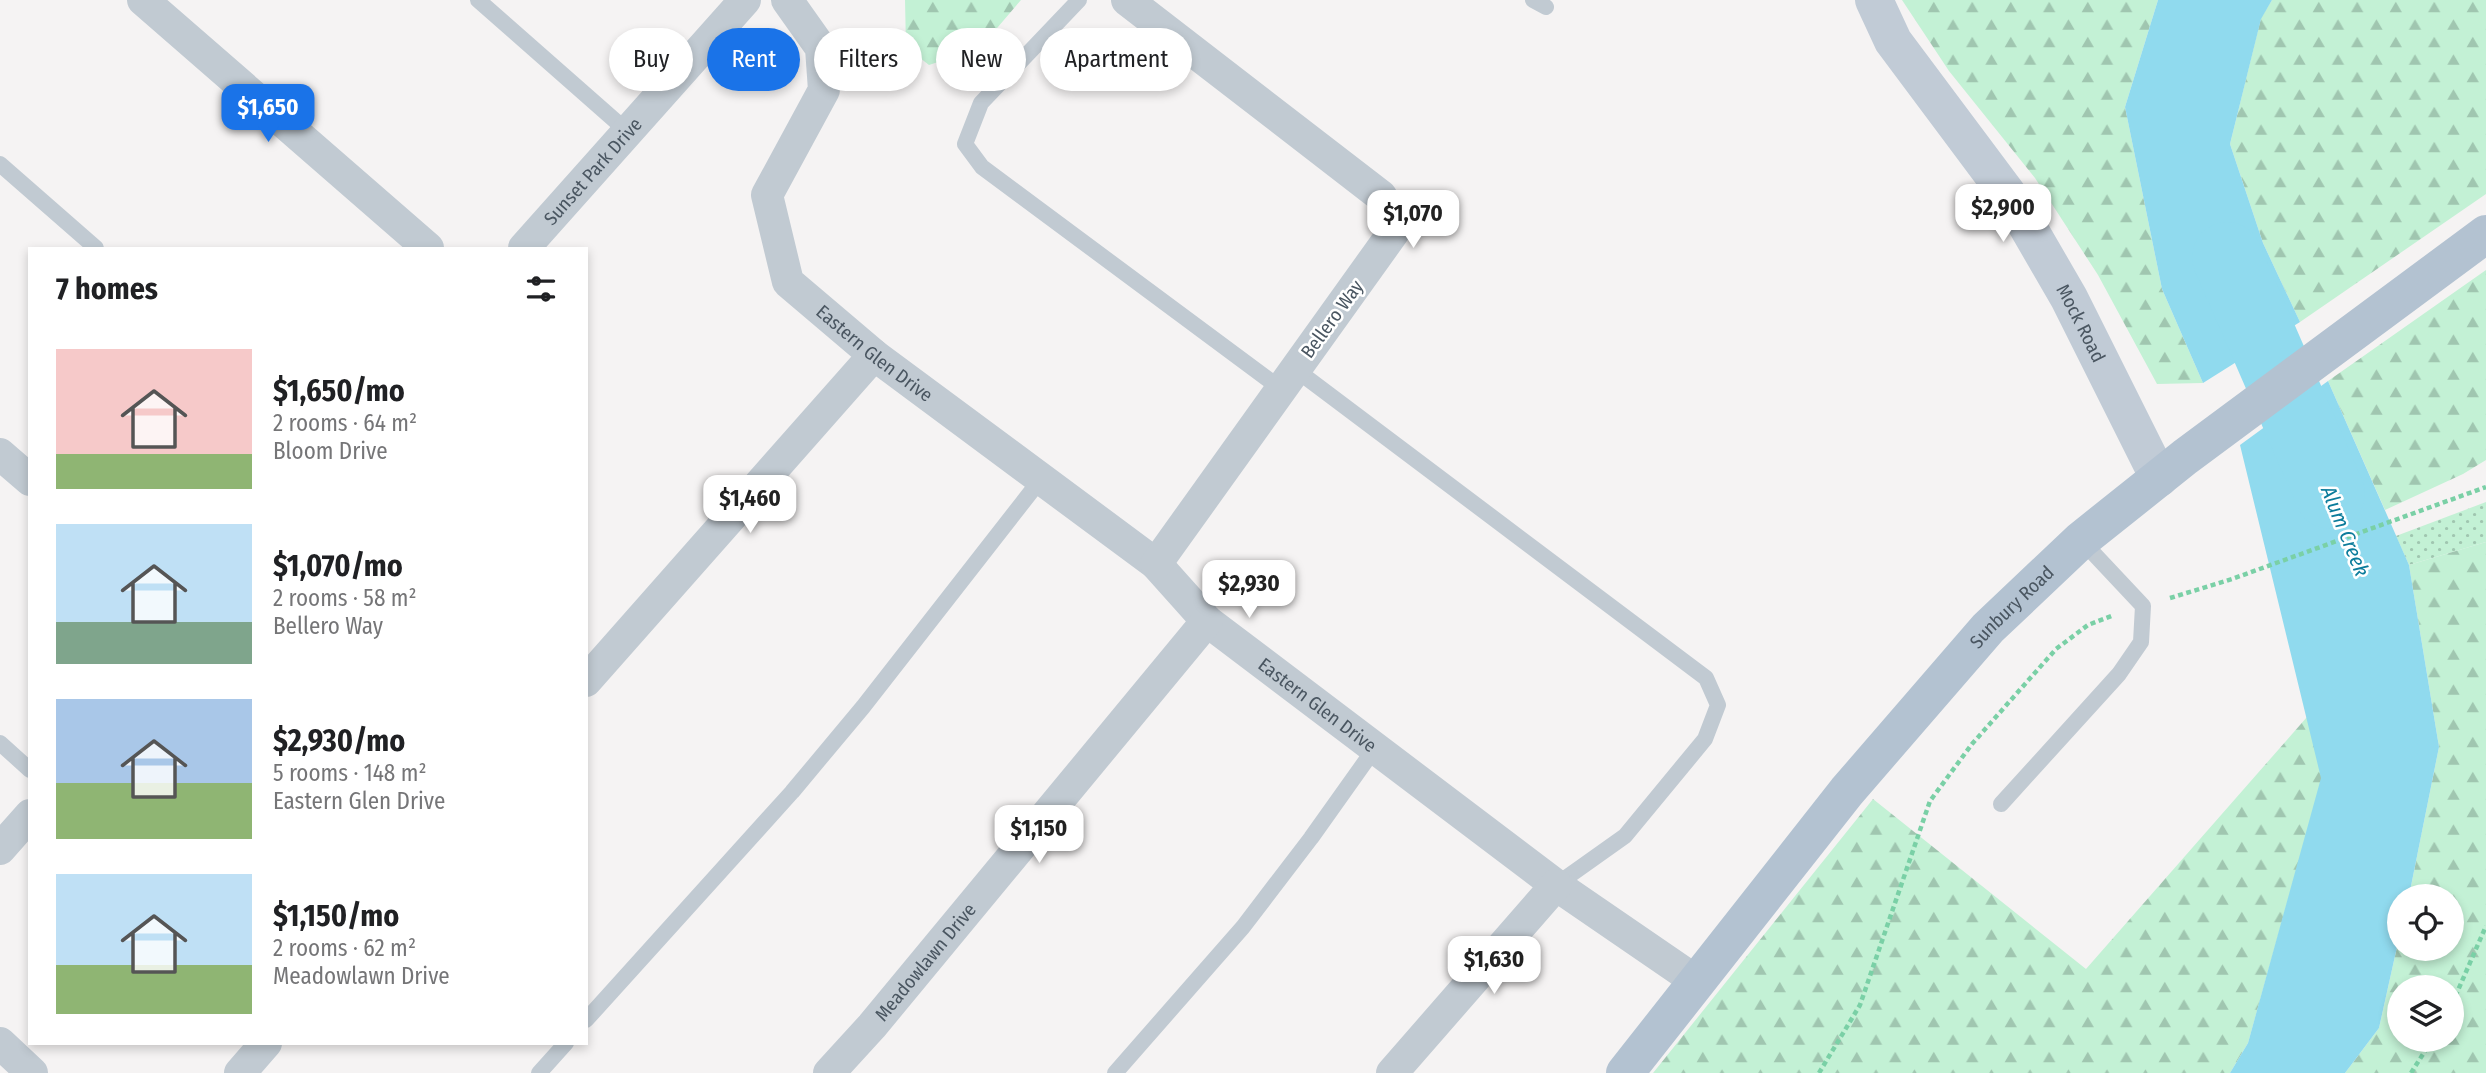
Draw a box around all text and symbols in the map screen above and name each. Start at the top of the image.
chip: Buy [609,28,693,91]
chip: Rent [707,28,800,91]
chip: Filters [814,28,922,91]
chip: New [936,28,1026,91]
chip: Apartment [1040,28,1192,91]
pin: $1,650 [211,85,325,144]
text: $1,650 [237,93,299,121]
street label: Sunset Park Drive [539,113,646,230]
pin: $2,900 [1946,184,2060,244]
pin: $1,070 [1356,190,1470,250]
text: $2,900 [1971,193,2035,221]
text: $1,070 [1383,199,1443,227]
icon: filters [522,270,560,308]
text: 7 homes [56,271,158,307]
street label: Bellero Way [1296,275,1368,363]
street label: Mock Road [2052,280,2111,366]
street label: Eastern Glen Drive [812,300,937,406]
text: $1,650/mo [273,373,405,409]
icon: home [112,377,196,461]
text: 2 rooms · 64 m² [273,409,417,437]
text: Bloom Drive [273,437,388,465]
pin: $1,460 [693,476,807,535]
water label: Alum Creek [2315,481,2375,580]
text: $1,460 [719,484,781,512]
text: $1,070/mo [273,548,403,584]
icon: home [112,552,196,636]
pin: $2,930 [1192,560,1306,620]
street label: Sunbury Road [1964,561,2058,653]
text: $2,930 [1218,569,1280,597]
text: 2 rooms · 58 m² [273,584,417,612]
text: Bellero Way [273,612,383,640]
street label: Eastern Glen Drive [1254,653,1381,757]
text: $2,930/mo [273,723,405,759]
icon: home [112,727,196,811]
text: 5 rooms · 148 m² [273,759,427,787]
text: Eastern Glen Drive [273,787,445,815]
pin: $1,150 [982,806,1096,865]
text: $1,150 [1011,814,1067,842]
map controls [2387,884,2464,1052]
button: locate [2387,884,2464,961]
text: $1,150/mo [273,898,399,934]
street label: Meadowlawn Drive [870,898,980,1025]
icon: home [112,902,196,986]
text: 2 rooms · 62 m² [273,934,416,962]
pin: $1,630 [1437,936,1551,996]
text: $1,630 [1464,945,1524,973]
text: Meadowlawn Drive [273,962,450,990]
button: layers [2387,975,2464,1052]

